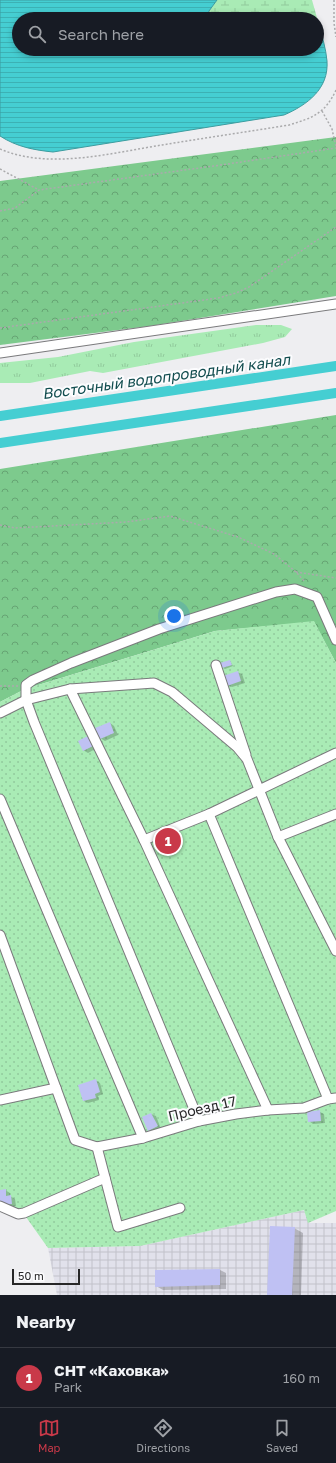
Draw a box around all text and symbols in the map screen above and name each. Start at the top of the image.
search box [12,12,324,56]
icon: search [26,23,48,45]
text: Search here [58,25,144,43]
water label: Восточный водопроводный канал [41,350,292,402]
your location [164,606,184,626]
pin: 1 [155,826,181,856]
street label: Проезд 17 [166,1092,238,1124]
scale bar [12,1267,80,1286]
text: 50 m [18,1269,44,1282]
text: Nearby [16,1311,76,1332]
text: СНТ «Каховка» [54,1361,169,1379]
text: 1 [26,1370,32,1386]
text: 160 m [283,1370,320,1386]
text: Park [54,1379,82,1395]
tab: Map [38,1417,60,1454]
tab: Directions [136,1417,190,1454]
tab: Saved [266,1417,298,1454]

